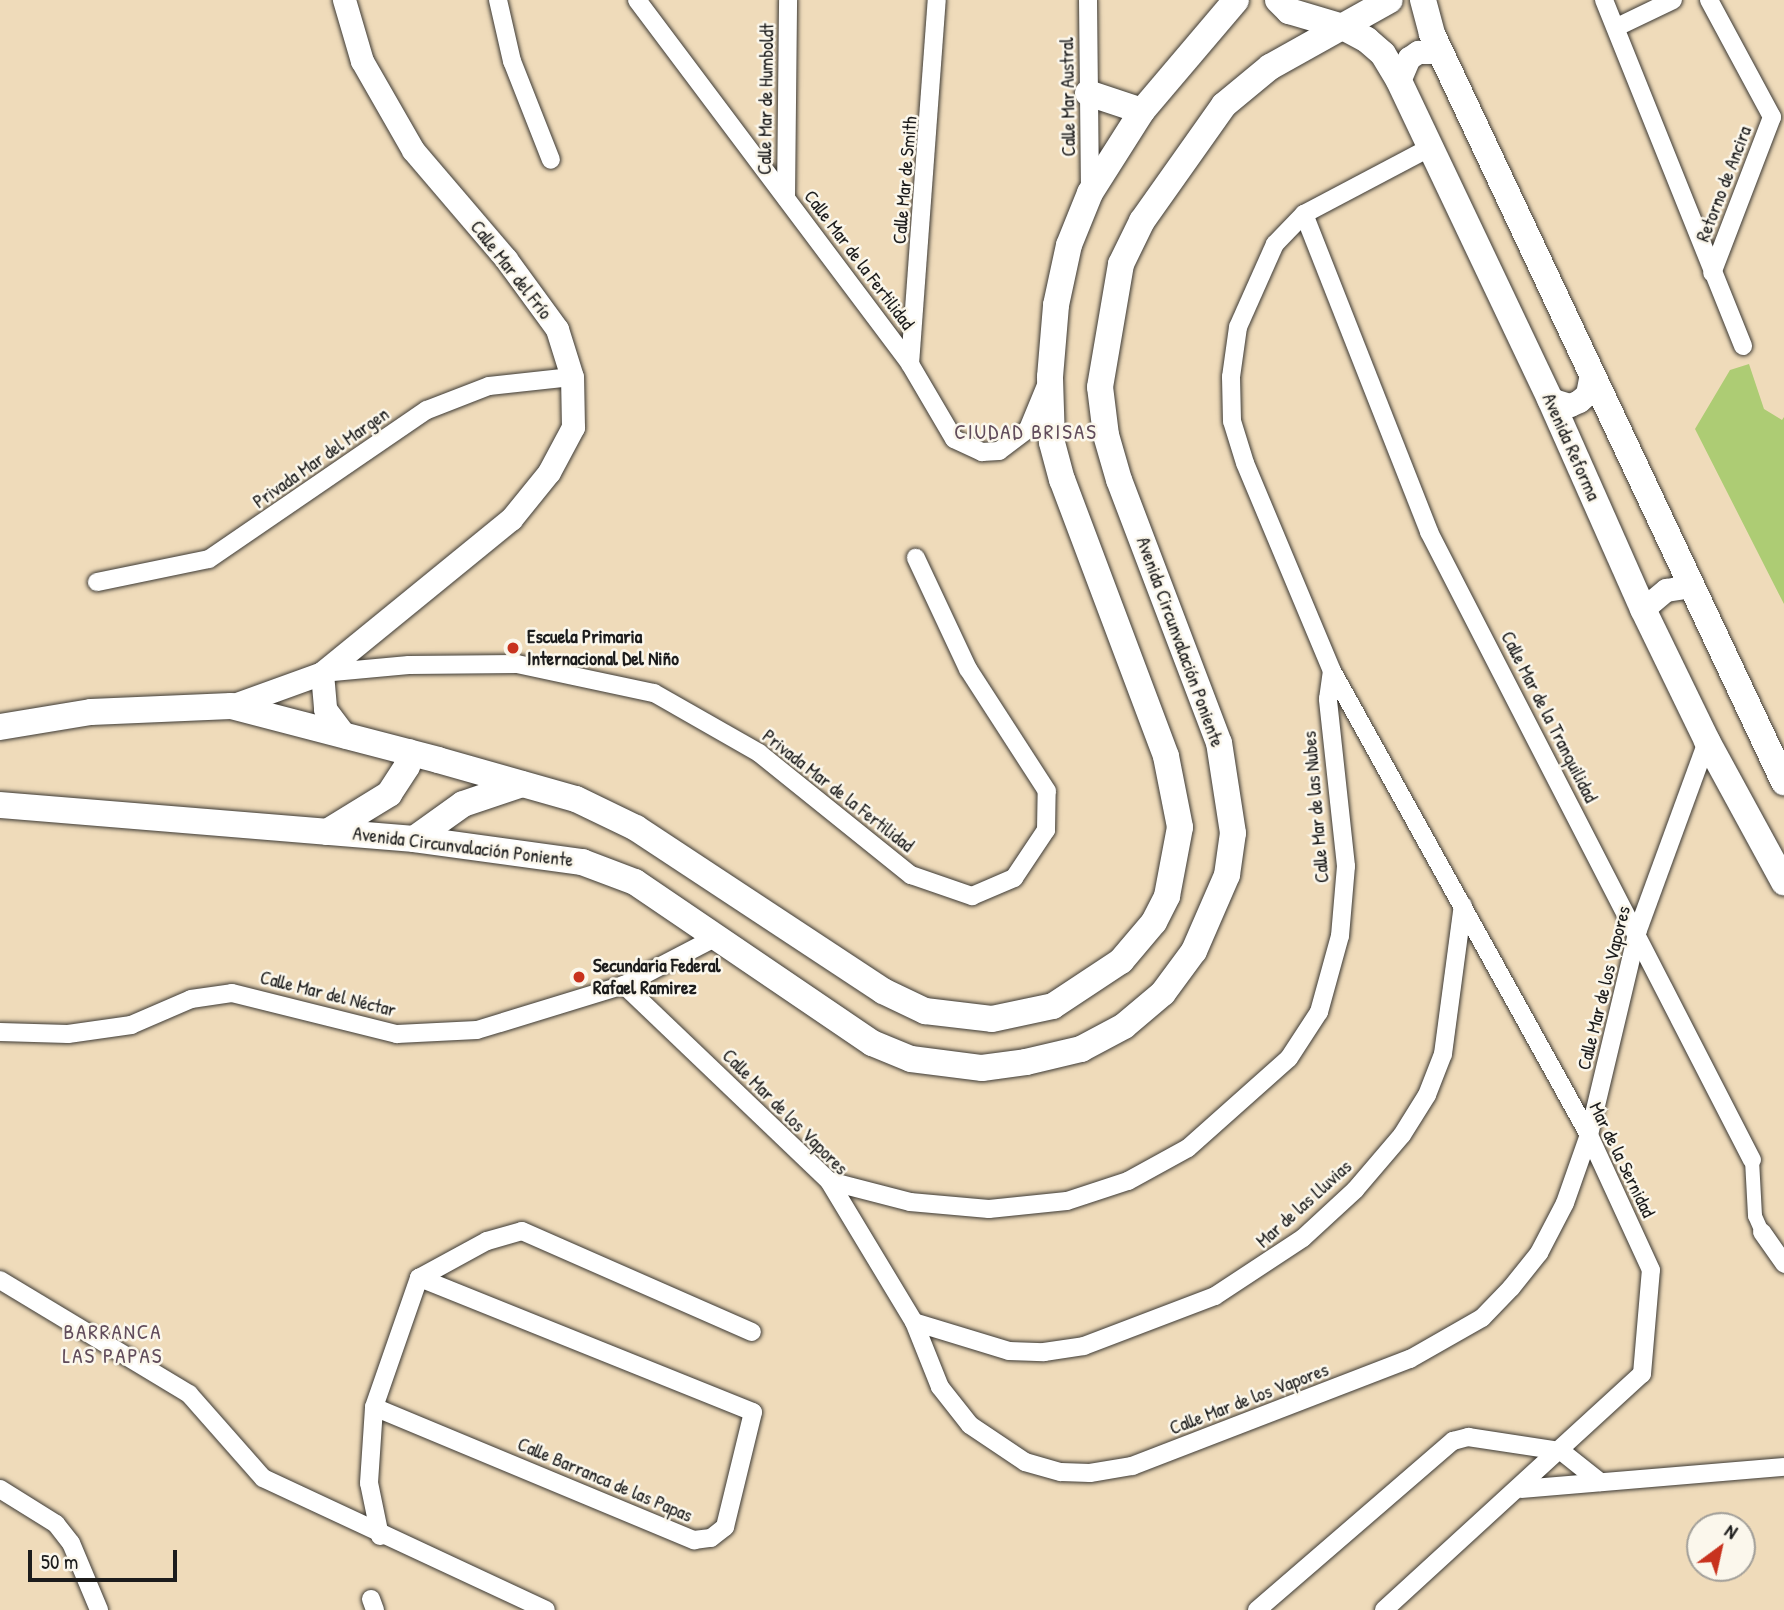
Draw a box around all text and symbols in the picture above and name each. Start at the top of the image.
street label: Calle Mar de Humboldt [753,23,779,175]
street label: Calle Mar Austral [1056,37,1080,157]
street label: Calle Mar de Smith [888,115,922,245]
street label: Retorno de Ancira [1692,123,1756,245]
street label: Calle Mar de la Fertilidad [799,186,919,334]
street label: Calle Mar del Frío [465,216,557,324]
street label: Avenida Reforma [1537,390,1605,504]
street label: Privada Mar del Margen [249,403,393,513]
district label: CIUDAD BRISAS [956,419,1096,445]
street label: Avenida Circunvalación Poniente [1131,534,1229,750]
place label: Escuela Primaria Internacional Del Niño [527,626,679,670]
street label: Calle Mar de la Tranquilidad [1496,628,1602,806]
marker: Escuela Primaria Internacional Del Niño [505,640,521,656]
street label: Privada Mar de la Fertilidad [758,725,918,857]
street label: Calle Mar de las Nubes [1298,730,1334,884]
street label: Avenida Circunvalación Poniente [352,822,574,872]
street label: Calle Mar de los Vapores [1573,904,1635,1072]
place label: Secundaria Federal Rafael Ramirez [593,955,721,999]
street label: Calle Mar del Néctar [258,966,398,1022]
marker: Secundaria Federal Rafael Ramirez [571,969,587,985]
street label: Calle Mar de los Vapores [717,1044,853,1180]
street label: Mar de la Sernidad [1584,1099,1660,1221]
street label: Mar de las Lluvias [1252,1155,1356,1253]
district label: BARRANCA LAS PAPAS [64,1319,162,1369]
street label: Calle Mar de los Vapores [1166,1358,1332,1440]
street label: Calle Barranca de las Papas [514,1433,696,1527]
north arrow [1686,1512,1756,1582]
text: N [1720,1517,1743,1545]
scale bar [32,1536,180,1580]
text: 50 m [41,1547,78,1576]

